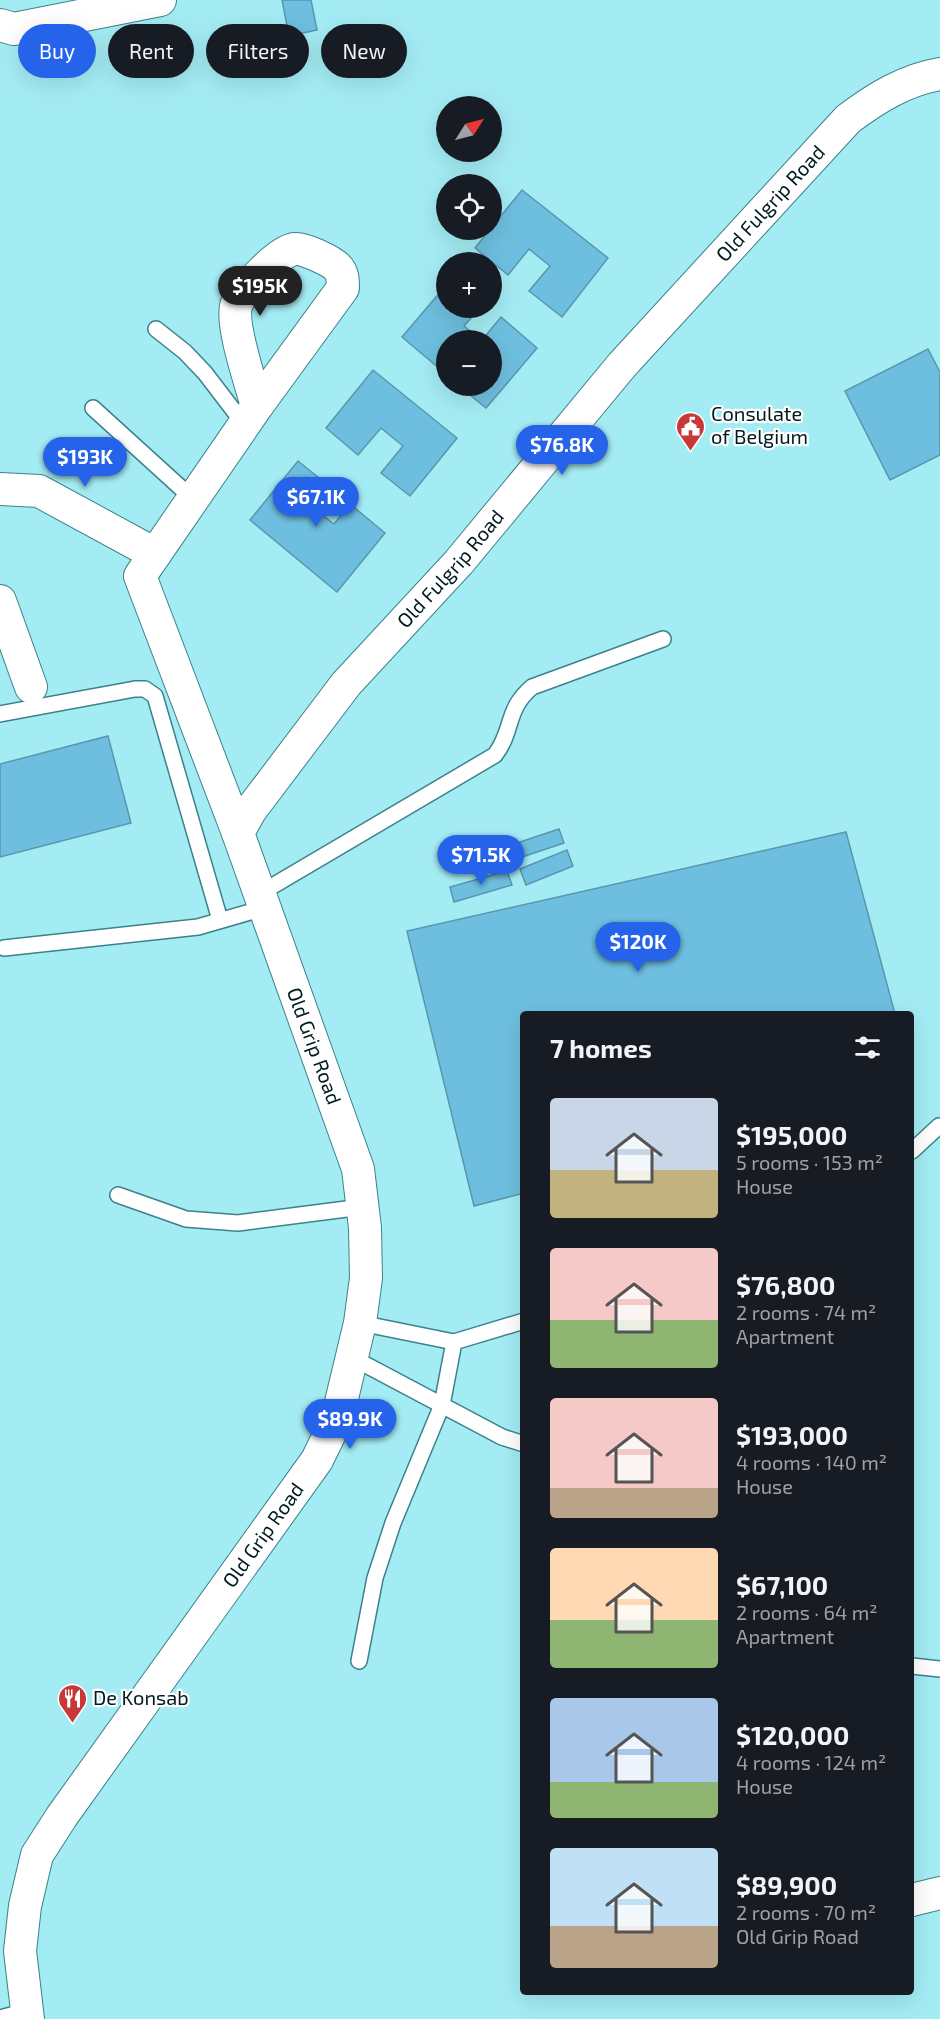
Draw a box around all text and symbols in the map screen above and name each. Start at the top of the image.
chip: Buy [18,24,96,78]
chip: Rent [108,24,194,78]
chip: Filters [206,24,309,78]
chip: New [321,24,407,78]
north arrow [436,96,502,162]
map controls [436,96,502,396]
street label: Old Fulgrip Road [710,140,829,266]
button: locate [436,174,502,240]
button: + [436,252,502,318]
pin: $195K [218,266,302,317]
text: $195K [232,273,288,297]
button: − [436,330,502,396]
place label: Consulate of Belgium [711,401,808,448]
public building icon: Consulate of Belgium [674,410,706,452]
pin: $76.8K [513,425,611,476]
text: $76.8K [530,432,594,456]
pin: $193K [43,437,127,488]
text: $193K [57,444,113,468]
pin: $67.1K [267,477,365,528]
text: $67.1K [287,484,345,508]
street label: Old Fulgrip Road [391,505,508,632]
pin: $71.5K [432,835,530,886]
text: $71.5K [451,842,511,866]
pin: $120K [596,922,680,973]
text: $120K [609,929,667,953]
street label: Old Grip Road [283,984,347,1108]
icon: filters [851,1031,884,1064]
text: 7 homes [550,1032,652,1063]
text: $195,000 [736,1119,848,1150]
icon: home [598,1122,670,1194]
text: 5 rooms · 153 m² [736,1150,883,1174]
text: House [736,1174,793,1198]
text: $76,800 [736,1269,835,1300]
icon: home [598,1272,670,1344]
text: 2 rooms · 74 m² [736,1300,876,1324]
text: Apartment [736,1324,834,1348]
pin: $89.9K [301,1399,399,1450]
text: $89.9K [317,1406,383,1430]
text: $193,000 [736,1419,848,1450]
icon: home [598,1422,670,1494]
text: 4 rooms · 140 m² [736,1450,887,1474]
text: House [736,1474,793,1498]
street label: Old Grip Road [217,1478,308,1591]
text: $67,100 [736,1569,828,1600]
icon: home [598,1572,670,1644]
text: 2 rooms · 64 m² [736,1600,878,1624]
text: Apartment [736,1624,834,1648]
restaurant icon: De Konsab [56,1682,88,1724]
place label: De Konsab [93,1685,189,1709]
text: $120,000 [736,1719,849,1750]
icon: home [598,1722,670,1794]
text: 4 rooms · 124 m² [736,1750,886,1774]
text: House [736,1774,793,1798]
text: $89,900 [736,1869,837,1900]
icon: home [598,1872,670,1944]
text: 2 rooms · 70 m² [736,1900,876,1924]
text: Old Grip Road [736,1924,859,1948]

